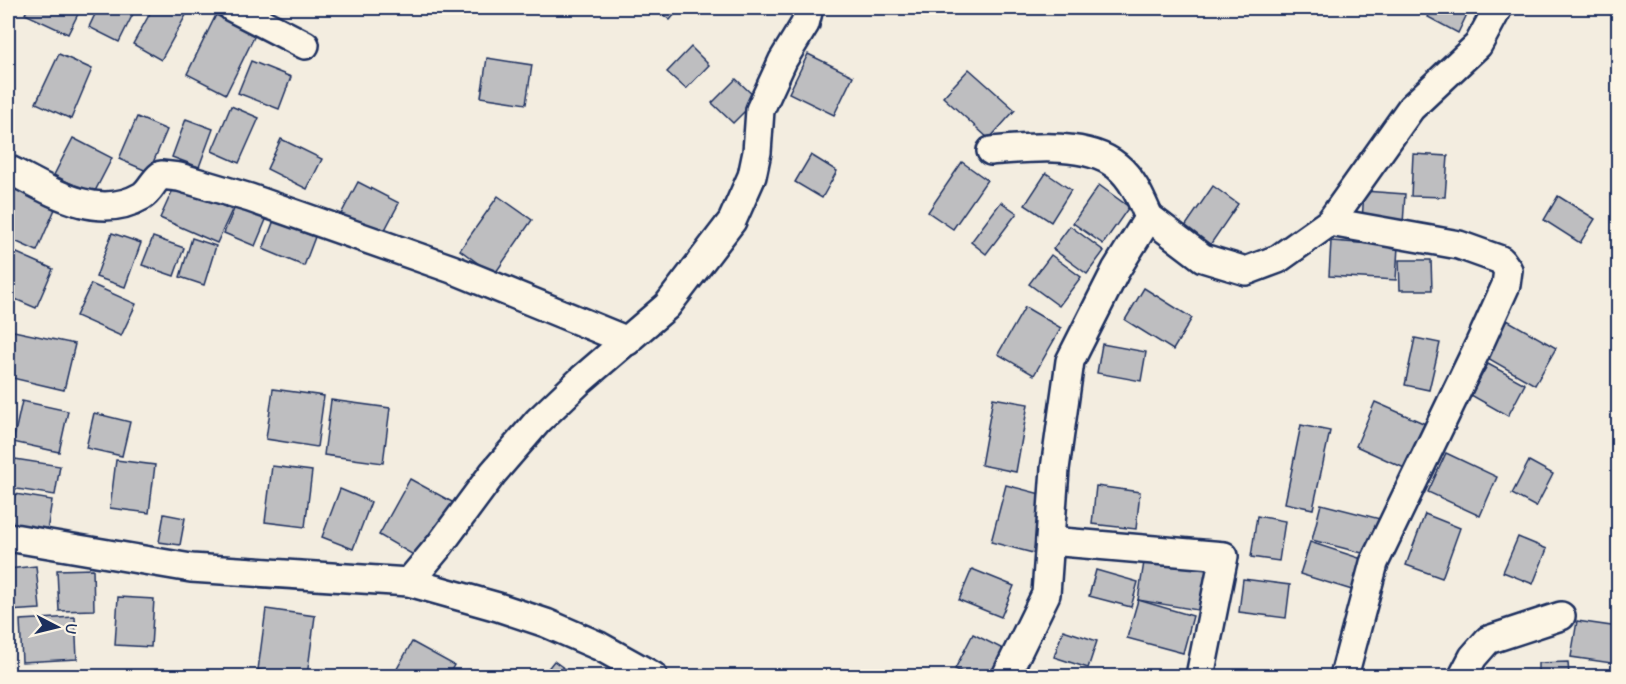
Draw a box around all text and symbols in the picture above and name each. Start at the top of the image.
north arrow [27,597,87,657]
text: U [61,622,80,635]

